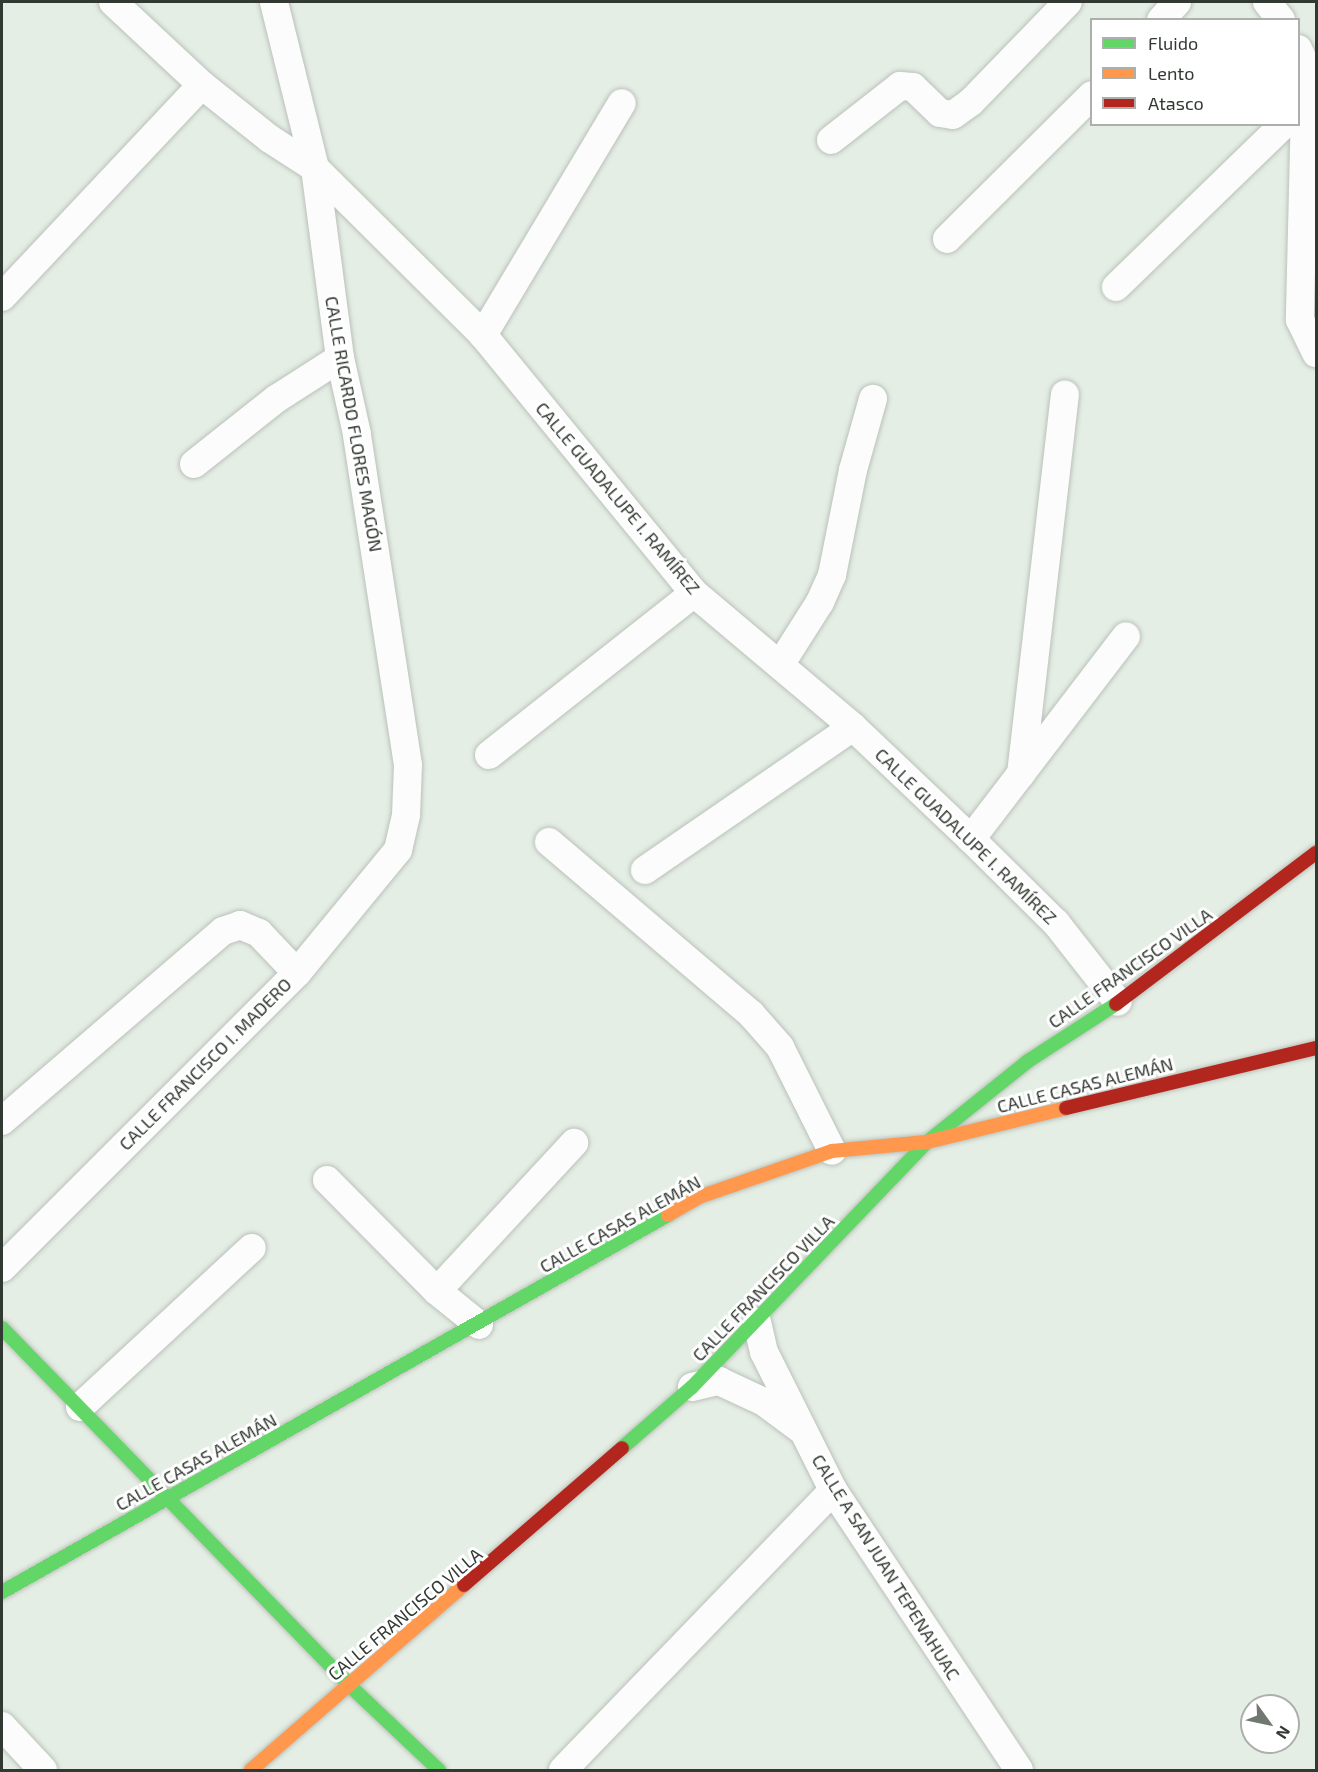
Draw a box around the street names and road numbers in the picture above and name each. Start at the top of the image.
street label: CALLE RICARDO FLORES MAGÓN [321,294,387,554]
street label: CALLE GUADALUPE I. RAMÍREZ [531,398,705,598]
street label: CALLE GUADALUPE I. RAMÍREZ [871,743,1061,929]
street label: CALLE FRANCISCO VILLA [1044,903,1216,1033]
street label: CALLE FRANCISCO I. MADERO [114,973,296,1155]
street label: CALLE CASAS ALEMÁN [995,1053,1175,1117]
street label: CALLE CASAS ALEMÁN [536,1171,704,1277]
street label: CALLE FRANCISCO VILLA [687,1210,839,1366]
street label: CALLE CASAS ALEMÁN [112,1409,280,1515]
street label: CALLE A SAN JUAN TEPENAHUAC [807,1449,965,1685]
street label: CALLE FRANCISCO VILLA [323,1543,487,1685]

